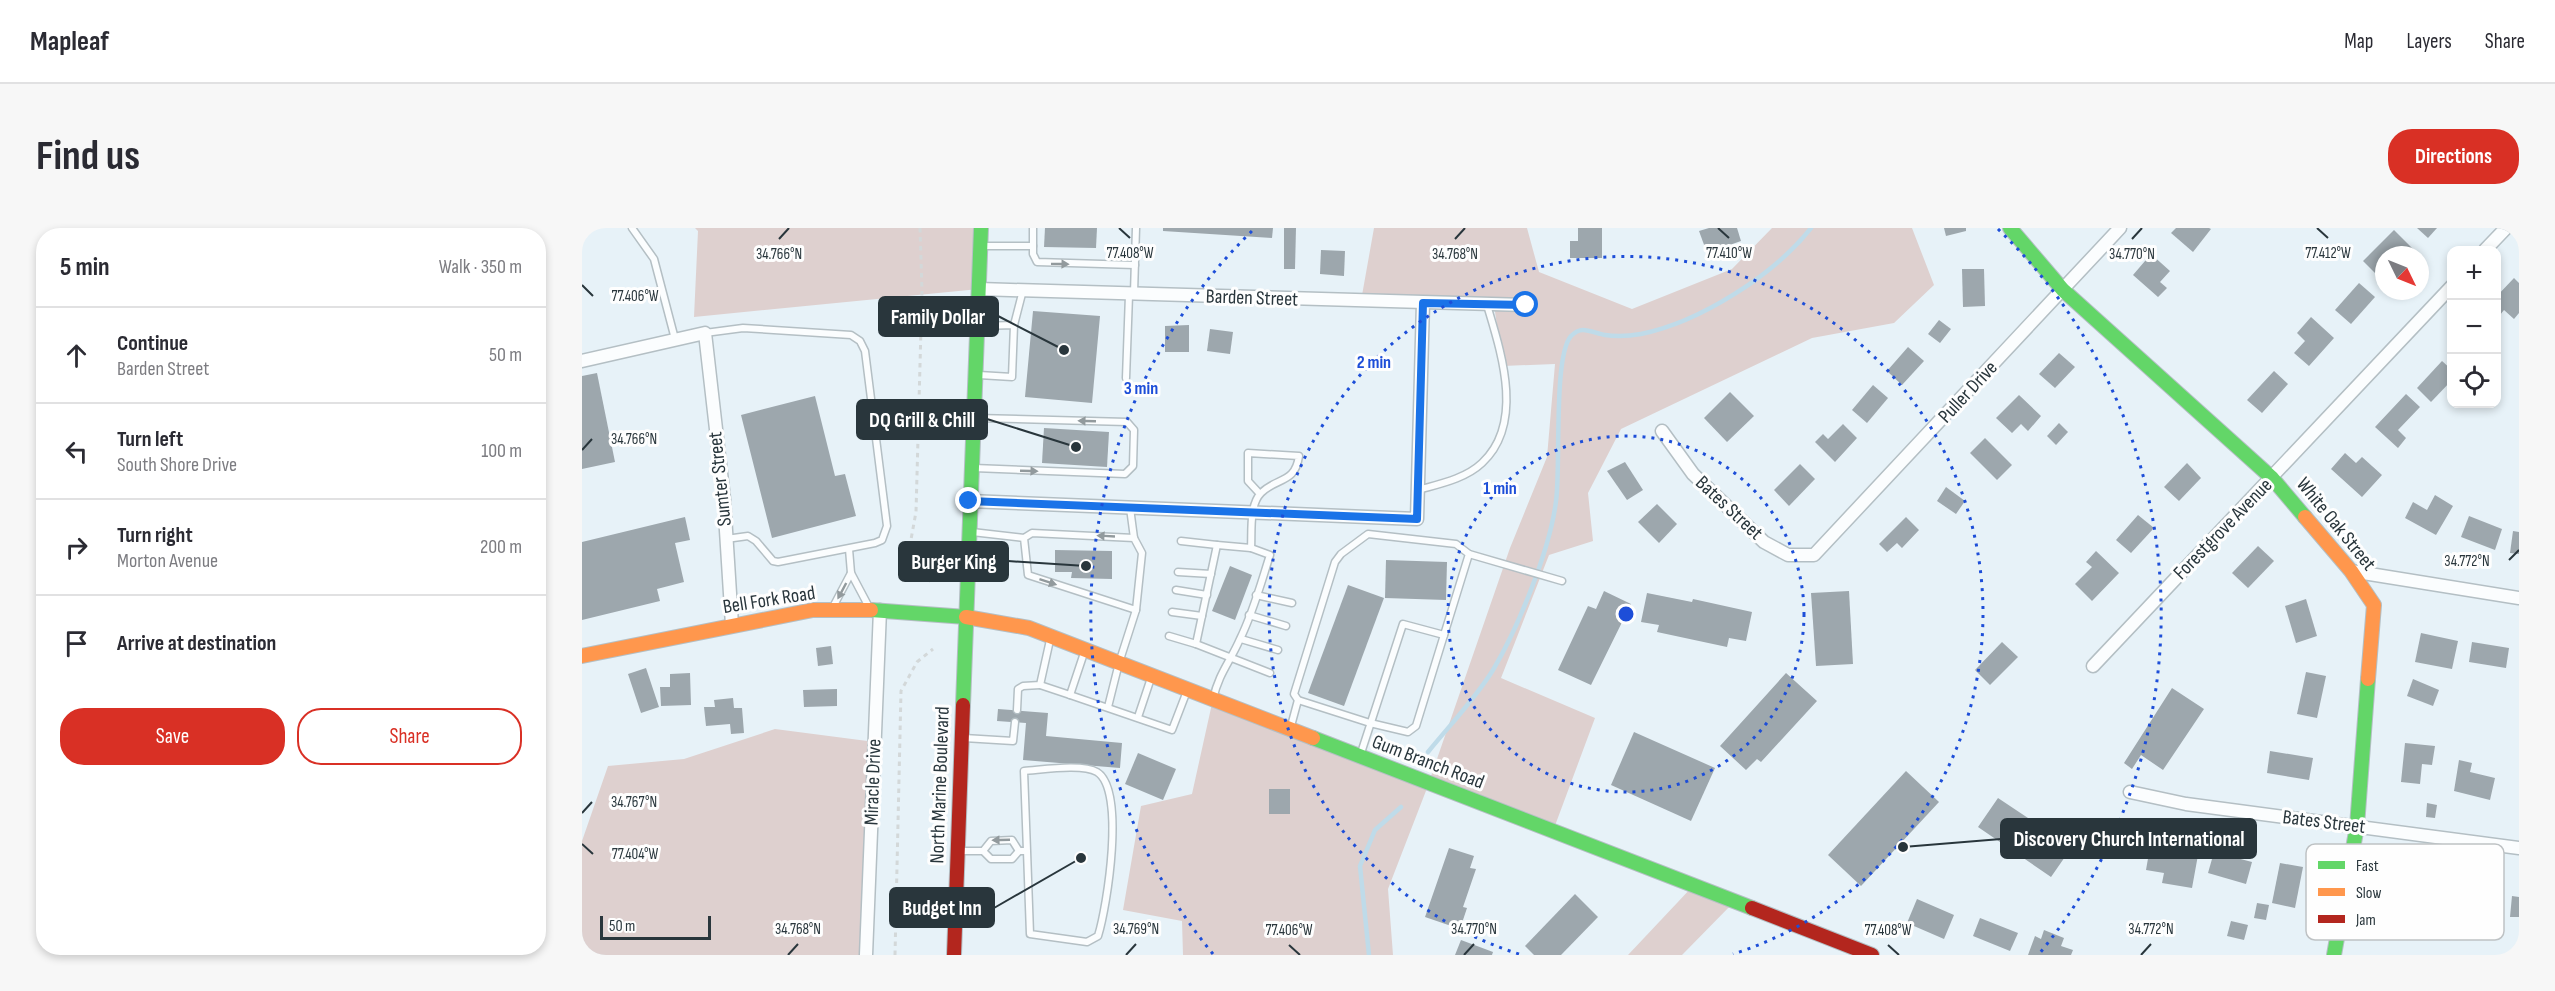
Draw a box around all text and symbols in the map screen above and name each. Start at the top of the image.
text: Mapleaf [30,25,109,58]
text: Map [2344,29,2373,54]
text: Layers [2406,29,2452,54]
text: Share [2485,29,2525,54]
button: Directions [2388,129,2519,184]
text: Find us [36,131,140,182]
text: 77.408°W [1106,244,1154,263]
text: 77.410°W [1706,244,1752,263]
text: 77.412°W [2305,244,2351,263]
text: 34.766°N [756,245,802,264]
text: 34.768°N [1432,245,1478,264]
text: 34.770°N [2109,245,2155,264]
north arrow [2375,246,2429,300]
map controls [2447,246,2501,408]
button: + [2447,246,2501,300]
text: 5 min [60,252,110,283]
text: Walk · 350 m [439,255,522,279]
one-way arrow [1050,259,1069,268]
street label: Barden Street [1205,284,1299,312]
text: 77.406°W [611,287,659,306]
route start [1512,291,1538,317]
callout: Family Dollar [879,297,998,336]
button: − [2447,300,2501,354]
text: Family Dollar [891,305,986,330]
text: Continue [117,330,188,357]
icon: ahead [60,339,93,372]
text: 50 m [489,343,522,367]
text: 2 min [1357,352,1391,373]
button: locate [2447,354,2501,408]
street label: Puller Drive [1933,356,2003,428]
text: Barden Street [117,357,209,381]
text: 3 min [1124,378,1158,399]
callout: DQ Grill & Chill [857,400,987,439]
text: DQ Grill & Chill [869,408,975,433]
one-way arrow [1078,416,1097,426]
text: Turn left [117,426,183,453]
text: 34.766°N [611,430,657,449]
street label: Sumter Street [703,431,737,527]
icon: left [60,435,93,468]
text: 100 m [481,439,522,463]
text: South Shore Drive [117,453,237,477]
one-way arrow [1020,466,1039,475]
street label: Bates Street [1690,471,1768,545]
street label: Forestgrove Avenue [2169,473,2277,585]
street label: White Oak Street [2291,473,2381,575]
text: 1 min [1483,478,1517,499]
route end [955,487,981,513]
text: Turn right [117,522,193,549]
icon: right [60,531,93,564]
one-way arrow [1096,532,1115,541]
text: 200 m [480,535,522,559]
callout: Burger King [899,542,1008,581]
text: Morton Avenue [117,549,218,573]
text: Burger King [911,550,997,575]
text: 34.772°N [2444,552,2490,571]
one-way arrow [1039,577,1057,587]
street label: Bell Fork Road [721,581,817,619]
one-way arrow [837,583,847,600]
centre of rings [1616,604,1636,624]
icon: arrive [60,627,93,660]
text: Arrive at destination [117,630,276,657]
street label: North Marine Boulevard [925,706,955,864]
button: Save [60,708,285,765]
button: Share [297,708,522,765]
street label: Gum Branch Road [1369,730,1487,794]
street label: Miracle Drive [859,738,887,826]
text: 34.767°N [611,793,657,812]
street label: Bates Street [2281,805,2367,839]
callout: Discovery Church International [2001,819,2256,858]
text: Discovery Church International [2013,827,2245,852]
one-way arrow [992,836,1011,845]
legend [2306,844,2504,940]
text: 77.404°W [612,845,658,864]
text: Fast [2356,857,2379,876]
text: Slow [2356,884,2381,903]
callout: Budget Inn [890,888,994,927]
text: Budget Inn [902,896,982,921]
text: Jam [2355,911,2376,930]
scale bar [600,913,711,940]
text: 50 m [609,917,635,936]
text: 34.768°N [775,920,821,939]
text: 34.769°N [1113,920,1159,939]
text: 34.770°N [1451,920,1497,939]
text: 34.772°N [2128,920,2174,939]
text: 77.406°W [1265,921,1313,940]
text: 77.408°W [1864,921,1912,940]

